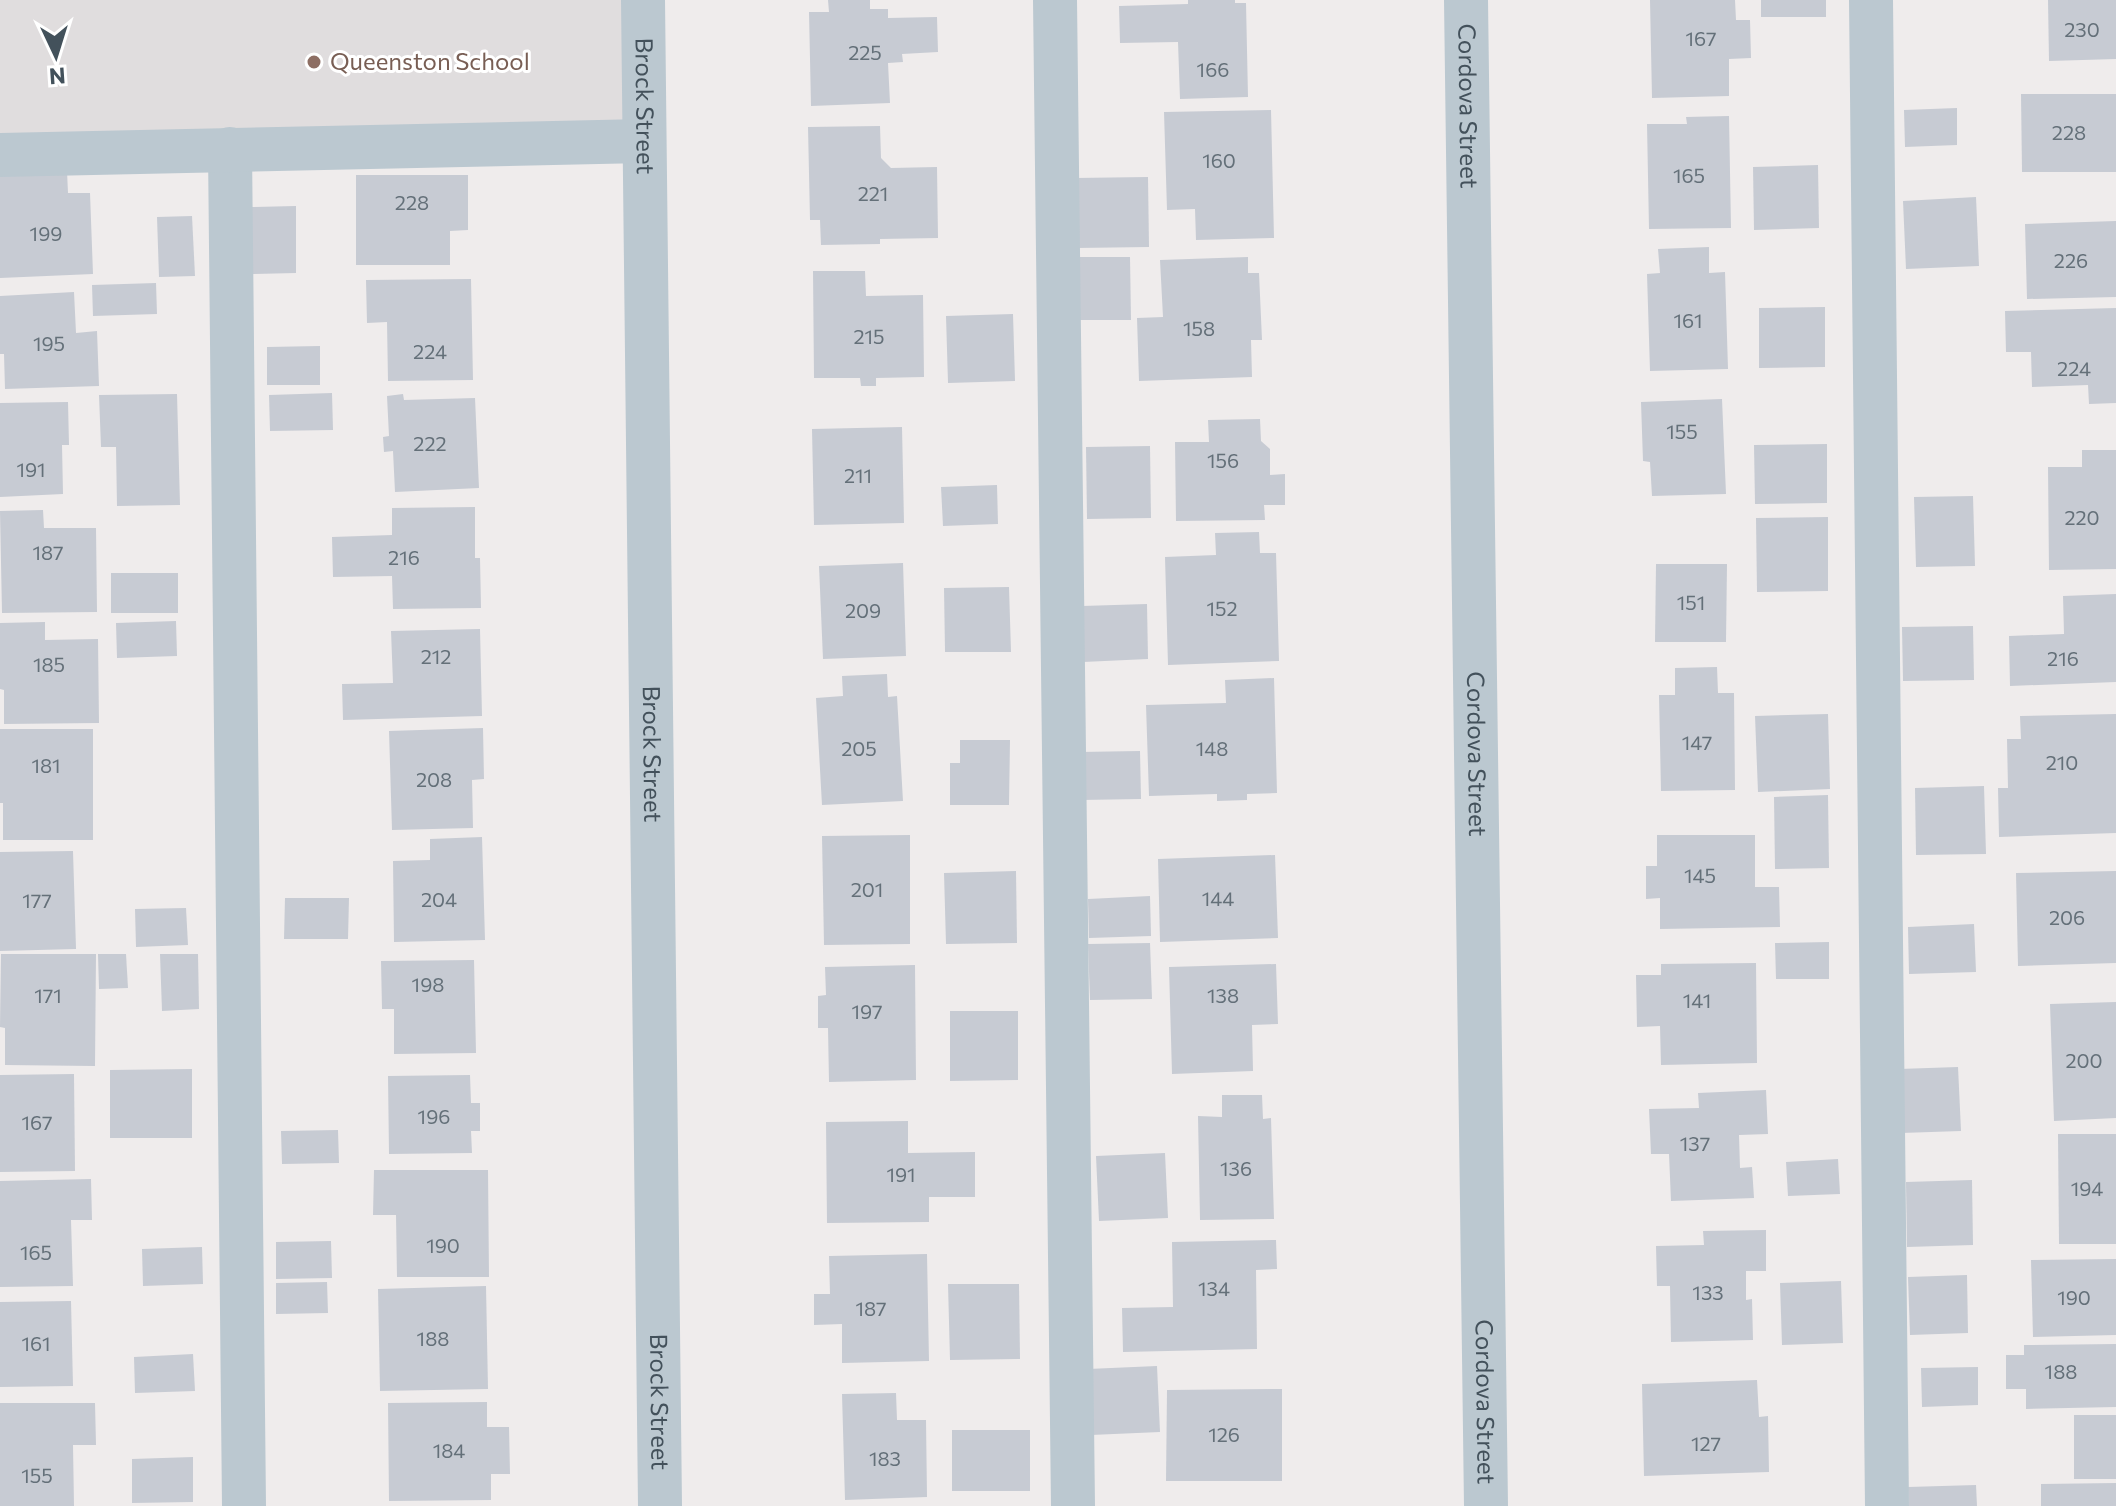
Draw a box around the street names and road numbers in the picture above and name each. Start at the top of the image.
street label: Cordova Street [1453,23,1485,189]
street label: Brock Street [630,38,661,175]
street label: Cordova Street [1462,671,1493,837]
street label: Brock Street [638,686,668,822]
street label: Cordova Street [1471,1319,1502,1485]
street label: Brock Street [645,1334,676,1470]

